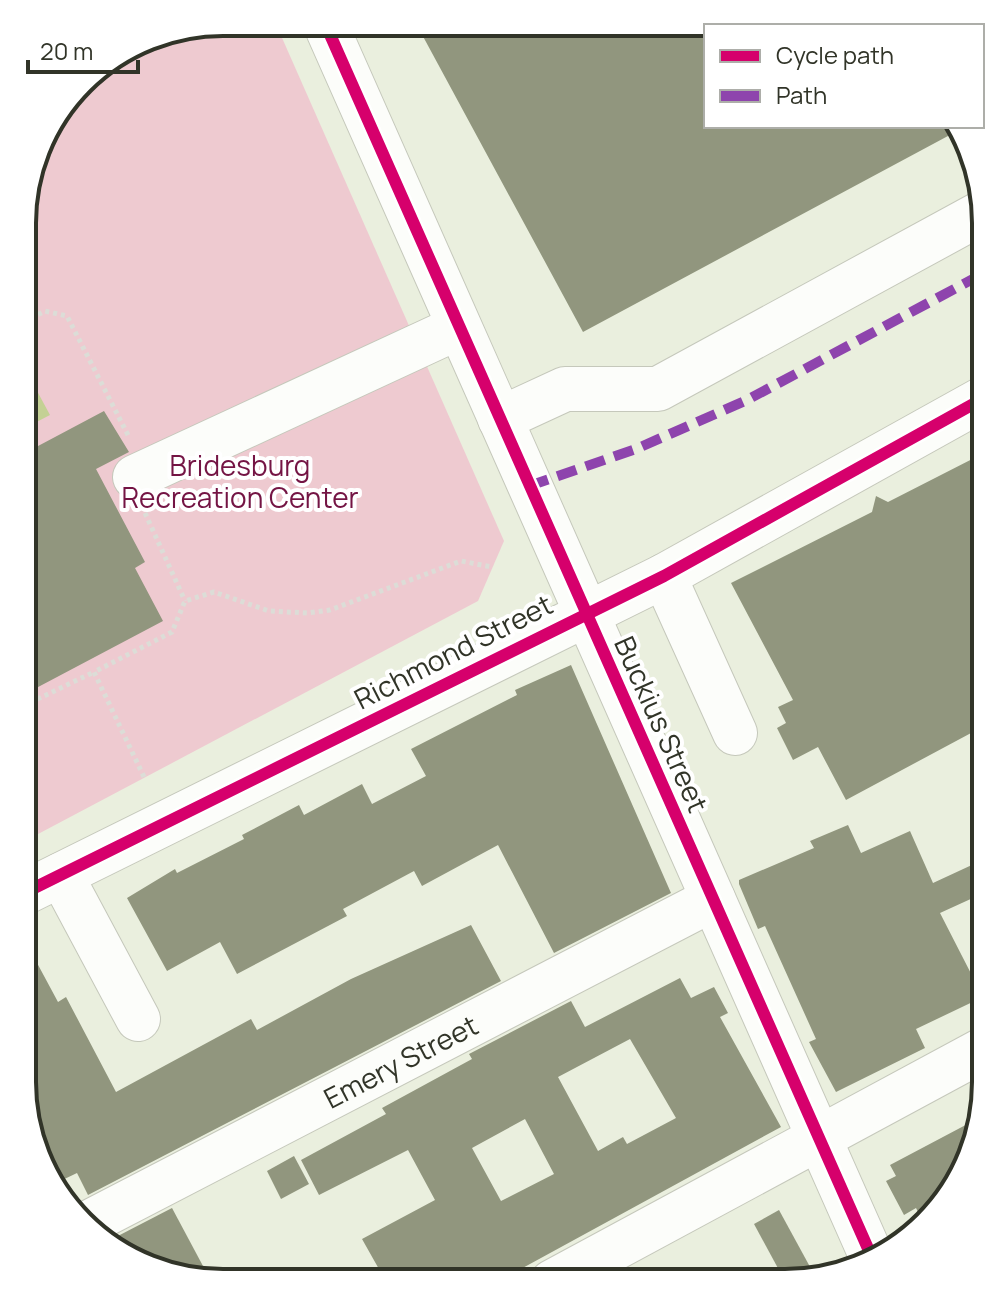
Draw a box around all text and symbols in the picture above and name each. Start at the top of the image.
scale bar [28,24,138,74]
legend [704,24,984,128]
text: 20 m [40,34,93,67]
text: Cycle path [776,38,894,71]
text: Path [776,78,827,111]
park label: Bridesburg Recreation Center [121,446,359,516]
street label: Richmond Street [347,585,559,717]
street label: Buckius Street [606,630,718,818]
street label: Emery Street [317,1005,484,1117]

